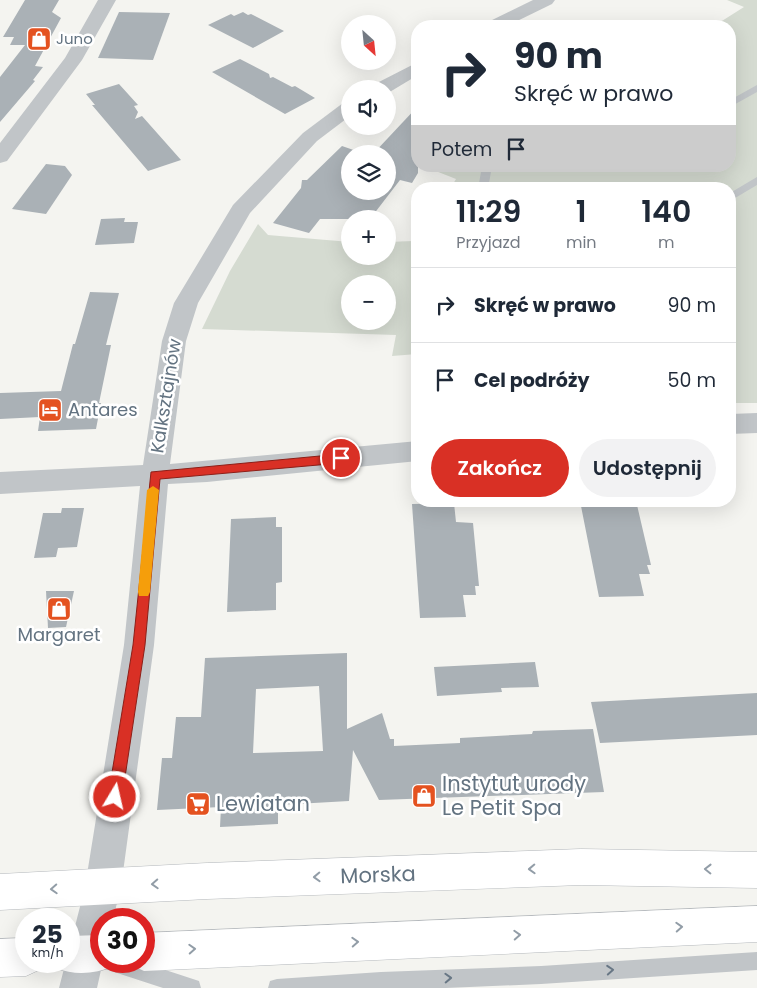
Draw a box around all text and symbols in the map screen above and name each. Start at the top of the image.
north arrow [341,15,396,70]
map controls [341,15,396,330]
shop icon: Juno [26,26,52,52]
place label: Juno [56,28,93,49]
text: 90 m [514,31,603,80]
icon: right [431,40,496,105]
text: Skręć w prawo [514,78,673,109]
button: sound [341,80,396,135]
icon: arrive [502,135,530,163]
text: Potem [431,136,492,163]
button: layers [341,145,396,200]
text: 11:29 [456,190,521,233]
text: 1 [576,190,587,233]
text: 140 [641,190,691,233]
button: + [341,210,396,265]
text: Przyjazd [456,231,521,254]
text: min [566,231,597,254]
text: m [658,231,675,254]
button: − [341,275,396,330]
icon: right [431,291,459,319]
text: Skręć w prawo [474,292,616,319]
text: 90 m [667,292,716,319]
street label: Kalksztajnów [144,337,187,455]
icon: arrive [431,366,459,394]
text: Cel podróży [474,367,589,394]
text: 50 m [667,367,716,394]
hotel icon: Antares [37,397,63,423]
place label: Antares [68,397,138,422]
pin [320,437,362,479]
button: Zakończ [431,439,569,497]
button: Udostępnij [579,439,716,497]
icon: arrive [327,444,355,472]
shop icon: Margaret [46,596,72,622]
place label: Margaret [17,622,101,647]
place label: Instytut urody Le Petit Spa [442,769,586,822]
position arrow [88,770,140,822]
shop icon: Instytut urody Le Petit Spa [411,783,437,809]
place label: Lewiatan [216,789,310,818]
supermarket icon: Lewiatan [185,791,211,817]
street label: Morska [340,859,416,890]
one-way arrow [528,864,536,875]
one-way arrow [704,864,712,874]
one-way arrow [313,872,321,883]
one-way arrow [151,879,158,889]
one-way arrow [50,884,58,894]
speed limit sign: 30 [90,908,155,973]
text: 25 [32,917,63,952]
one-way arrow [676,922,684,933]
one-way arrow [513,929,521,940]
one-way arrow [352,937,359,947]
text: km/h [32,944,63,961]
one-way arrow [189,944,197,955]
one-way arrow [606,965,614,976]
one-way arrow [444,973,452,984]

